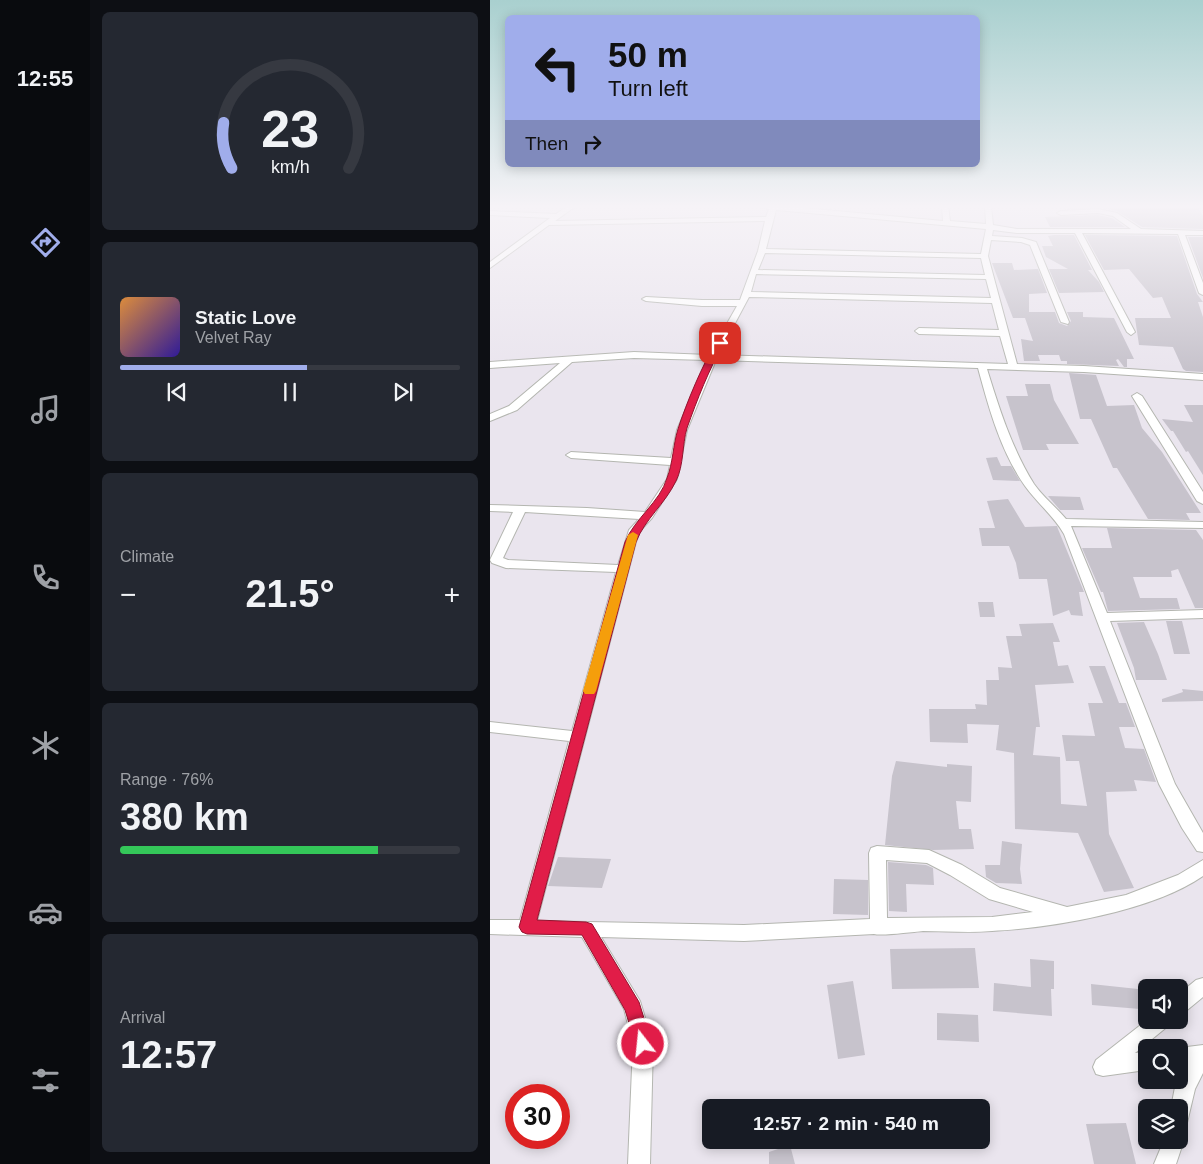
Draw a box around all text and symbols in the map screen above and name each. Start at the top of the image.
icon: left [525,35,590,100]
text: 50 m [608,35,688,74]
text: 12:55 [17,66,73,91]
text: Turn left [608,76,688,101]
text: 23 [261,100,319,158]
icon: right [578,130,606,158]
text: Then [525,133,568,154]
text: km/h [271,157,309,177]
icon: directions [28,225,63,260]
text: Static Love [195,307,296,328]
pin [699,322,741,364]
text: Velvet Ray [195,329,271,346]
icon: arrive [706,329,734,357]
icon: previous [163,378,191,406]
icon: pause [276,378,304,406]
icon: next [389,378,417,406]
icon: music [28,392,63,427]
text: Climate [120,548,174,565]
icon: phone [28,560,63,595]
text: 21.5° [245,573,335,615]
text: − [120,579,136,610]
text: + [444,579,460,610]
icon: climate [28,728,63,763]
text: Range · 76% [120,771,213,788]
text: 380 km [120,796,249,838]
icon: car [28,895,63,930]
map controls [1138,979,1188,1149]
button: sound [1138,979,1188,1029]
text: Arrival [120,1009,165,1026]
position arrow [616,1017,668,1069]
text: 12:57 [120,1034,217,1076]
button: search [1138,1039,1188,1089]
icon: filters [28,1063,63,1098]
speed limit sign: 30 [505,1084,570,1149]
button: layers [1138,1099,1188,1149]
text: 12:57 · 2 min · 540 m [753,1113,939,1134]

